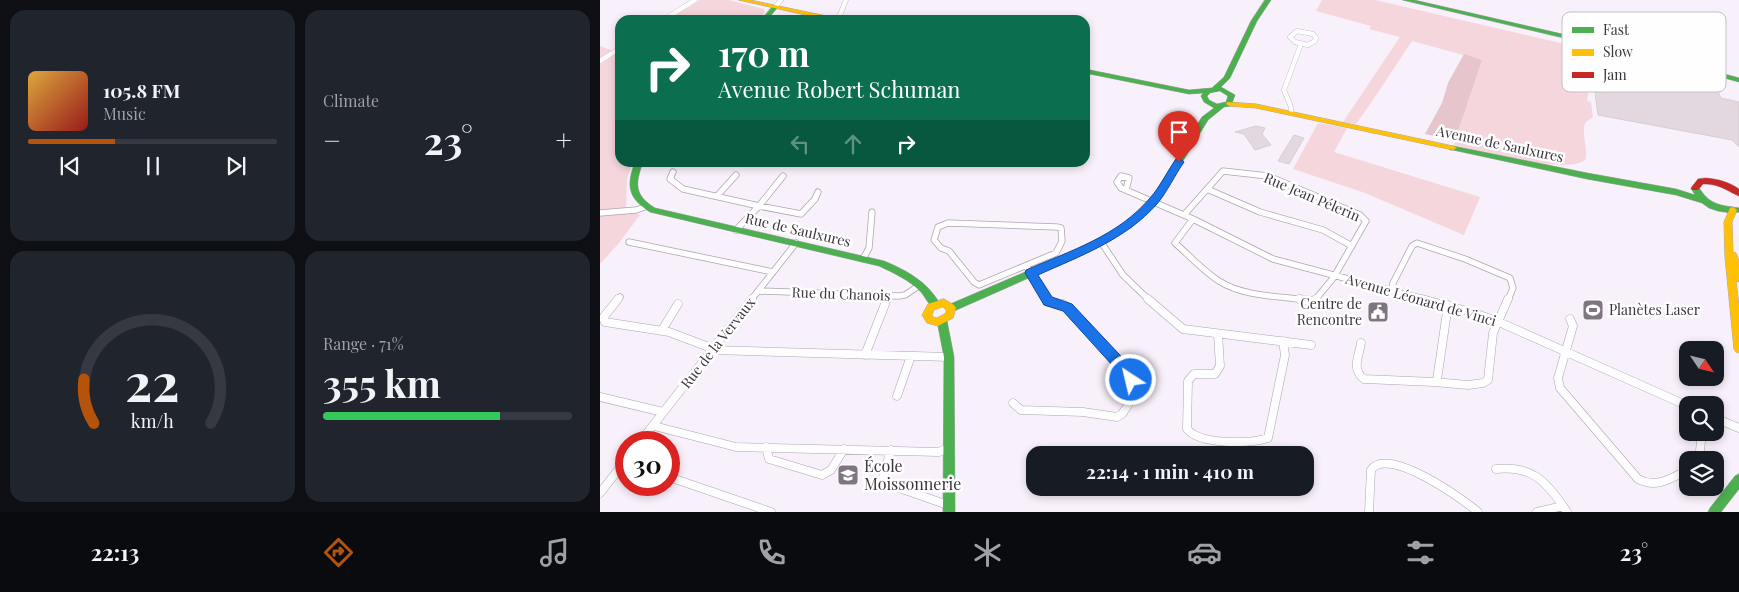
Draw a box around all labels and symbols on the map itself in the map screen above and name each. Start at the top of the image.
legend [1562,12,1726,92]
text: Fast [1603,20,1630,39]
text: Slow [1603,42,1633,61]
text: Jam [1602,65,1627,84]
pin [1158,111,1200,162]
street label: Avenue de Saulxures [1434,121,1566,166]
street label: Rue Jean Pélerin [1261,168,1364,226]
street label: Rue de Saulxures [743,208,853,251]
street label: Avenue Léonard de Vinci [1343,269,1499,330]
street label: Rue du Chanois [791,282,891,305]
street label: Rue de la Vervaux [676,293,759,392]
place label: Centre de Rencontre [1297,294,1362,329]
sports icon: Planètes Laser [1581,298,1605,322]
public building icon: Centre de Rencontre [1366,300,1390,324]
place label: Planètes Laser [1609,300,1701,319]
north arrow [1679,341,1724,386]
position arrow [1104,353,1156,405]
speed limit sign: 30 [615,431,680,496]
place label: École Moissonnerie [864,455,961,494]
school or university icon: École Moissonnerie [836,463,860,487]

